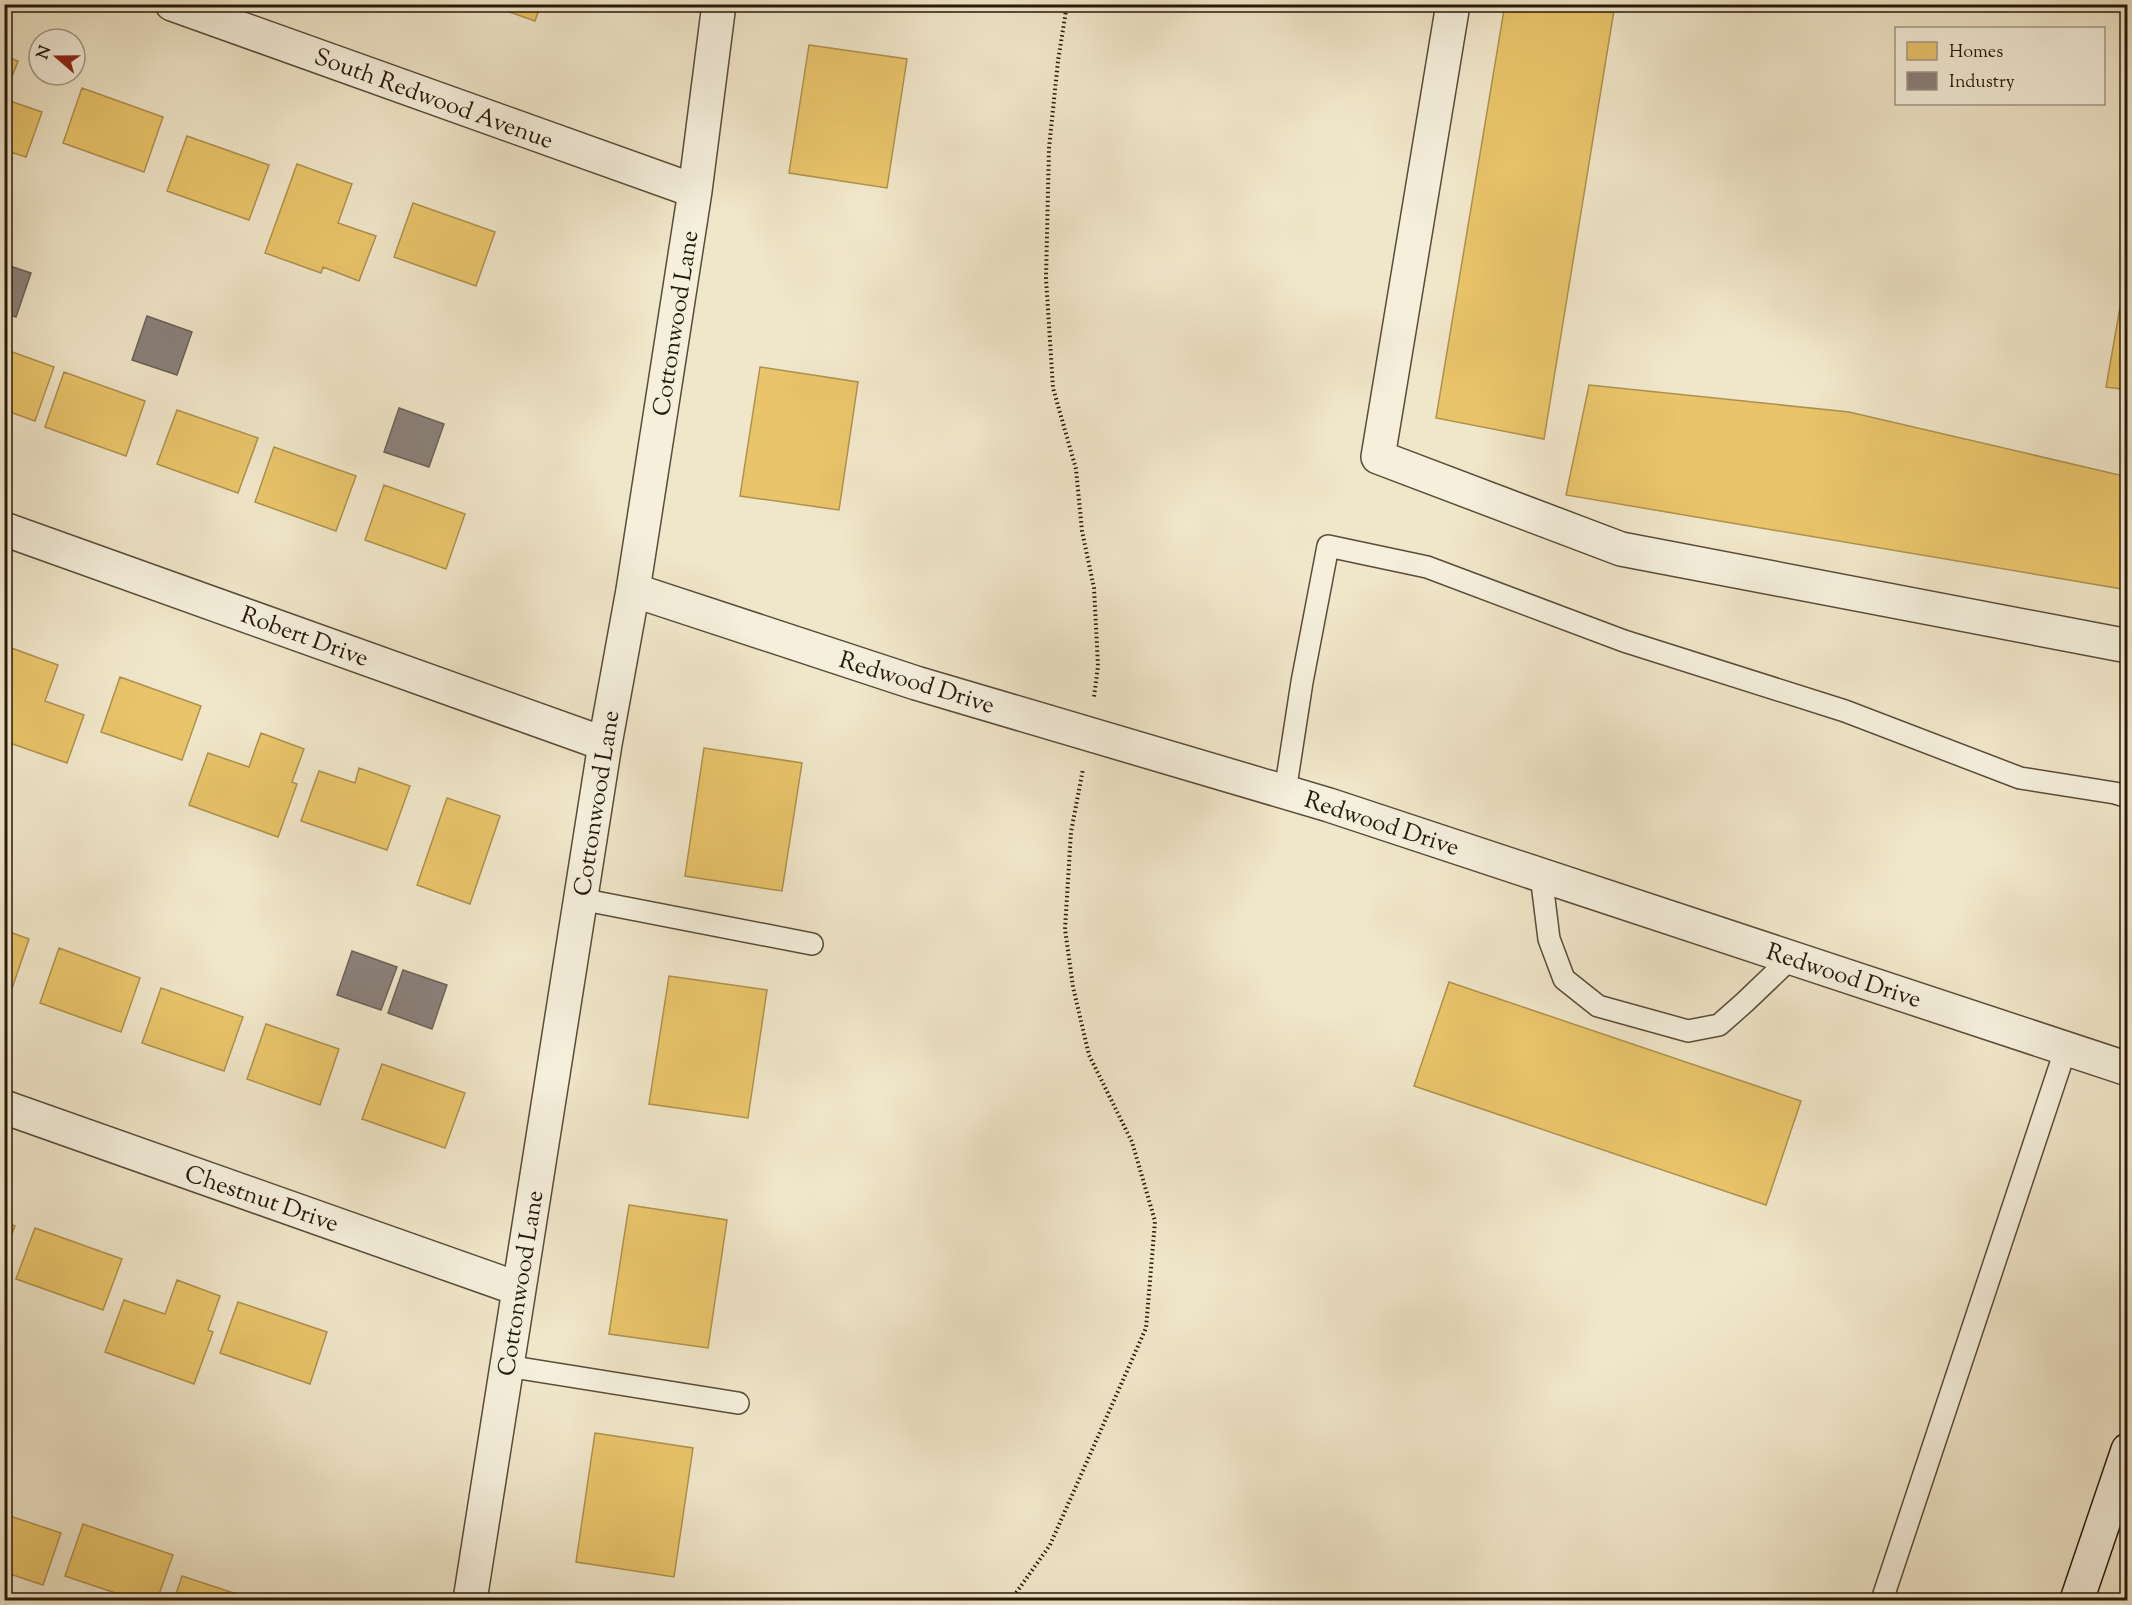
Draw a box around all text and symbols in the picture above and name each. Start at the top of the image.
north arrow [27,27,87,87]
legend [1895,27,2105,105]
text: Homes [1949,40,2003,66]
street label: South Redwood Avenue [309,41,558,159]
text: N [32,43,58,63]
text: Industry [1949,70,2015,96]
street label: Cottonwood Lane [646,228,708,419]
street label: Robert Drive [236,599,373,677]
street label: Redwood Drive [834,644,998,724]
street label: Cottonwood Lane [567,708,629,899]
street label: Redwood Drive [1300,784,1463,866]
street label: Redwood Drive [1762,936,1925,1018]
street label: Chestnut Drive [180,1158,343,1242]
street label: Cottonwood Lane [491,1188,553,1379]

